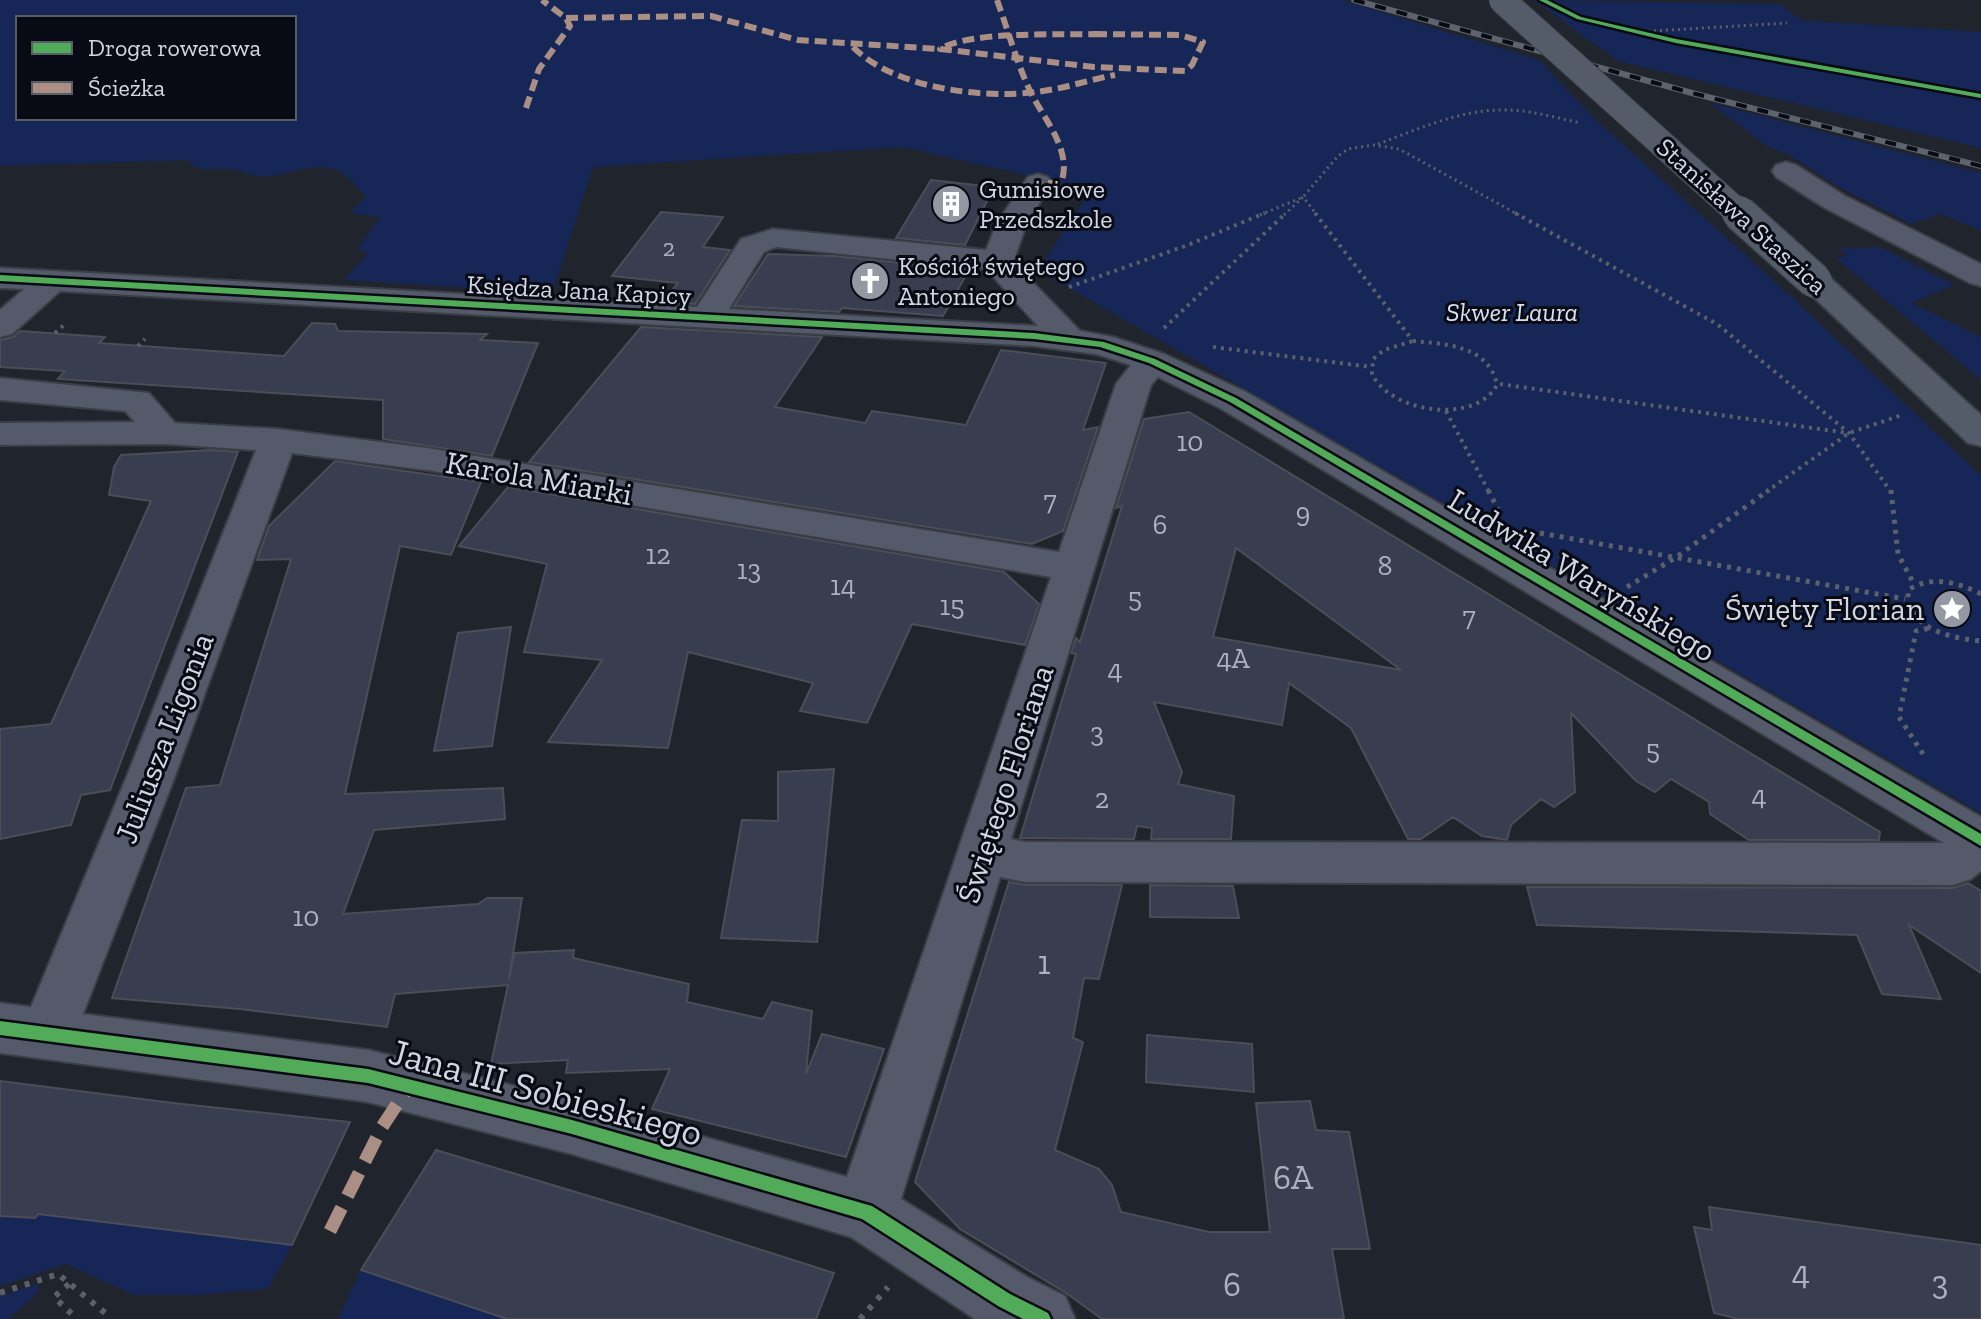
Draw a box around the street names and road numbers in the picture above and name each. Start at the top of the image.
street label: Stanisława Staszica [1650,131,1834,301]
street label: Księdza Jana Kapicy [466,268,693,312]
street label: Karola Miarki [443,443,635,513]
street label: Ludwika Waryńskiego [1442,480,1722,670]
street label: Juliusza Ligonia [106,628,222,848]
street label: Świętego Floriana [949,660,1061,908]
street label: Jana III Sobieskiego [384,1028,708,1156]

